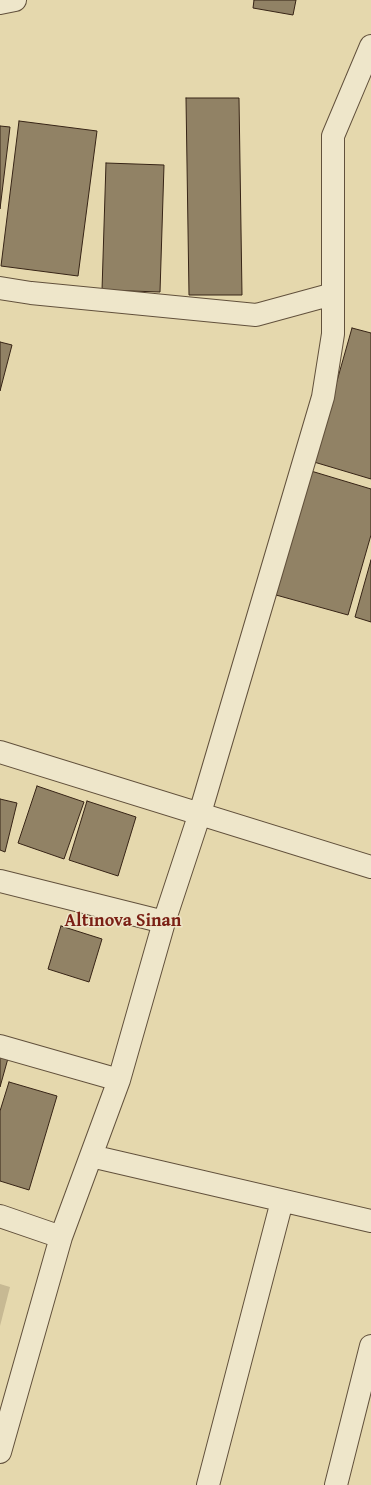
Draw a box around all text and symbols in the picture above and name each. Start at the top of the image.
district label: Altınova Sinan [65,910,181,932]

